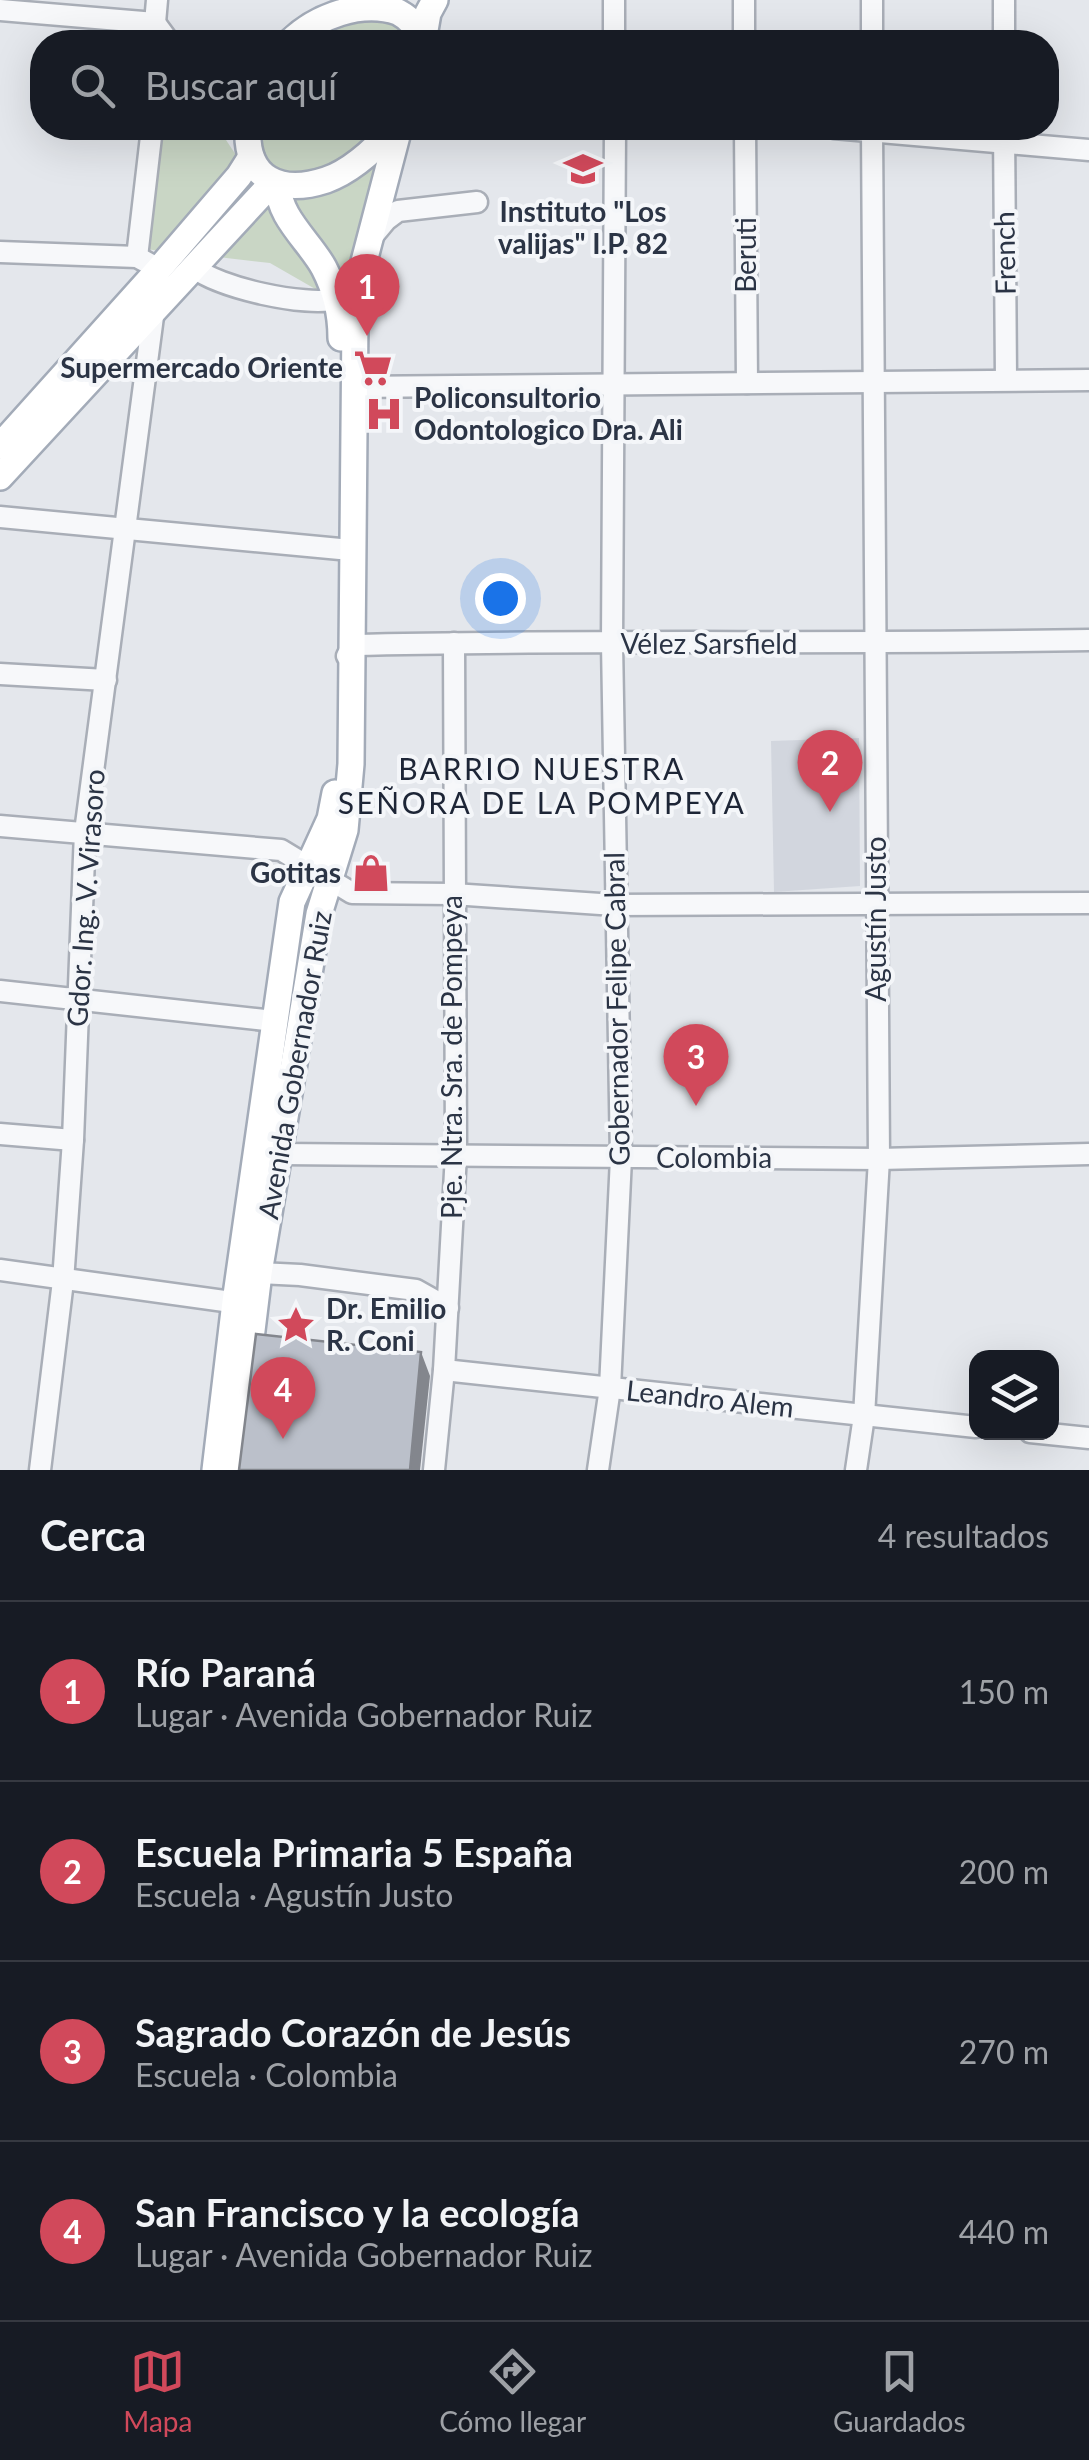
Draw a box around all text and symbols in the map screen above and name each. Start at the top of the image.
search box [30,30,1059,140]
icon: search [65,58,120,113]
text: Buscar aquí [145,62,337,108]
school or university icon: Instituto "Los valijas" I.P. 82 [562,148,604,190]
place label: Instituto "Los valijas" I.P. 82 [498,194,668,260]
street label: French [986,211,1022,295]
street label: Beruti [728,217,762,293]
pin: 1 [334,254,400,336]
supermarket icon: Supermercado Oriente [352,347,394,389]
place label: Supermercado Oriente [60,350,343,384]
place label: Policonsultorio Odontologico Dra. Ali [414,380,683,446]
hospital icon: Policonsultorio Odontologico Dra. Ali [363,393,405,435]
your location [475,573,526,624]
street label: Vélez Sarsfield [620,626,798,660]
pin: 2 [798,730,862,812]
district label: BARRIO NUESTRA SEÑORA DE LA POMPEYA [338,750,746,820]
street label: Gdor. Ing. V. Virasoro [59,768,111,1028]
street label: Agustín Justo [858,836,892,1002]
shop icon: Gotitas [350,852,392,894]
street label: Gobernador Felipe Cabral [596,852,636,1166]
place label: Gotitas [250,855,341,889]
street label: Pje. Ntra. Sra. de Pompeya [434,895,468,1219]
street label: Avenida Gobernador Ruiz [250,908,338,1222]
pin: 3 [664,1024,728,1106]
street label: Colombia [656,1140,772,1174]
place label: Dr. Emilio R. Coni [326,1291,446,1357]
place icon: Dr. Emilio R. Coni [275,1304,317,1346]
map controls [969,1350,1059,1440]
button: layers [969,1350,1059,1440]
pin: 4 [250,1356,316,1439]
street label: Leandro Alem [625,1372,796,1424]
text: Cerca [40,1510,146,1560]
text: 4 resultados [878,1516,1049,1555]
text: Río Paraná [135,1649,316,1695]
text: 1 [63,1672,82,1711]
text: 150 m [959,1672,1049,1711]
text: Lugar · Avenida Gobernador Ruiz [135,1695,593,1734]
text: Escuela Primaria 5 España [135,1829,573,1875]
text: 2 [63,1852,82,1891]
text: 200 m [959,1852,1049,1891]
text: Escuela · Agustín Justo [135,1875,453,1914]
text: Sagrado Corazón de Jesús [135,2009,571,2055]
text: 3 [63,2032,82,2071]
text: 270 m [959,2032,1049,2071]
text: Escuela · Colombia [135,2055,398,2094]
text: San Francisco y la ecología [135,2189,579,2235]
text: 4 [63,2212,82,2251]
text: 440 m [959,2212,1049,2251]
text: Lugar · Avenida Gobernador Ruiz [135,2235,593,2274]
tab: Mapa [123,2344,192,2438]
tab: Cómo llegar [439,2344,586,2438]
tab: Guardados [833,2344,966,2438]

